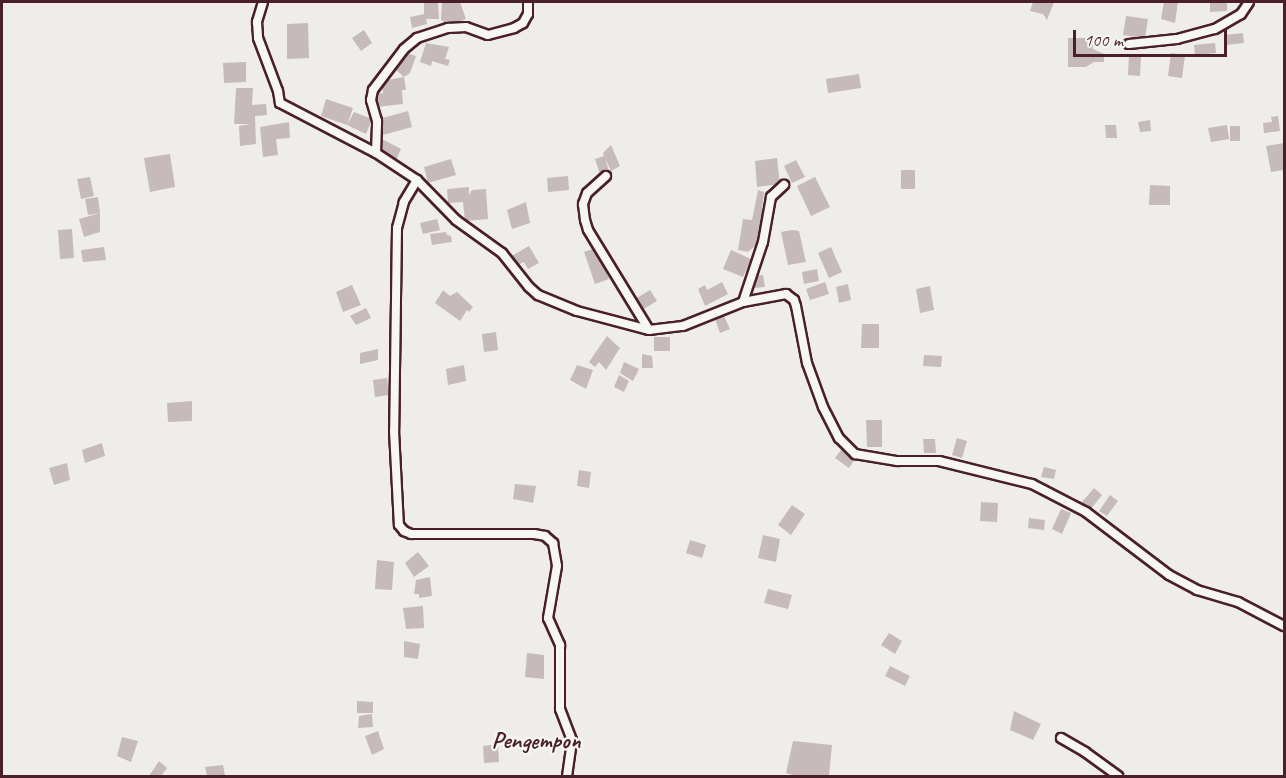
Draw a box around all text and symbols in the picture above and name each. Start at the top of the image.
scale bar [1076,18,1230,56]
text: 100 m [1084,29,1123,51]
district label: Pengempon [492,727,580,755]

